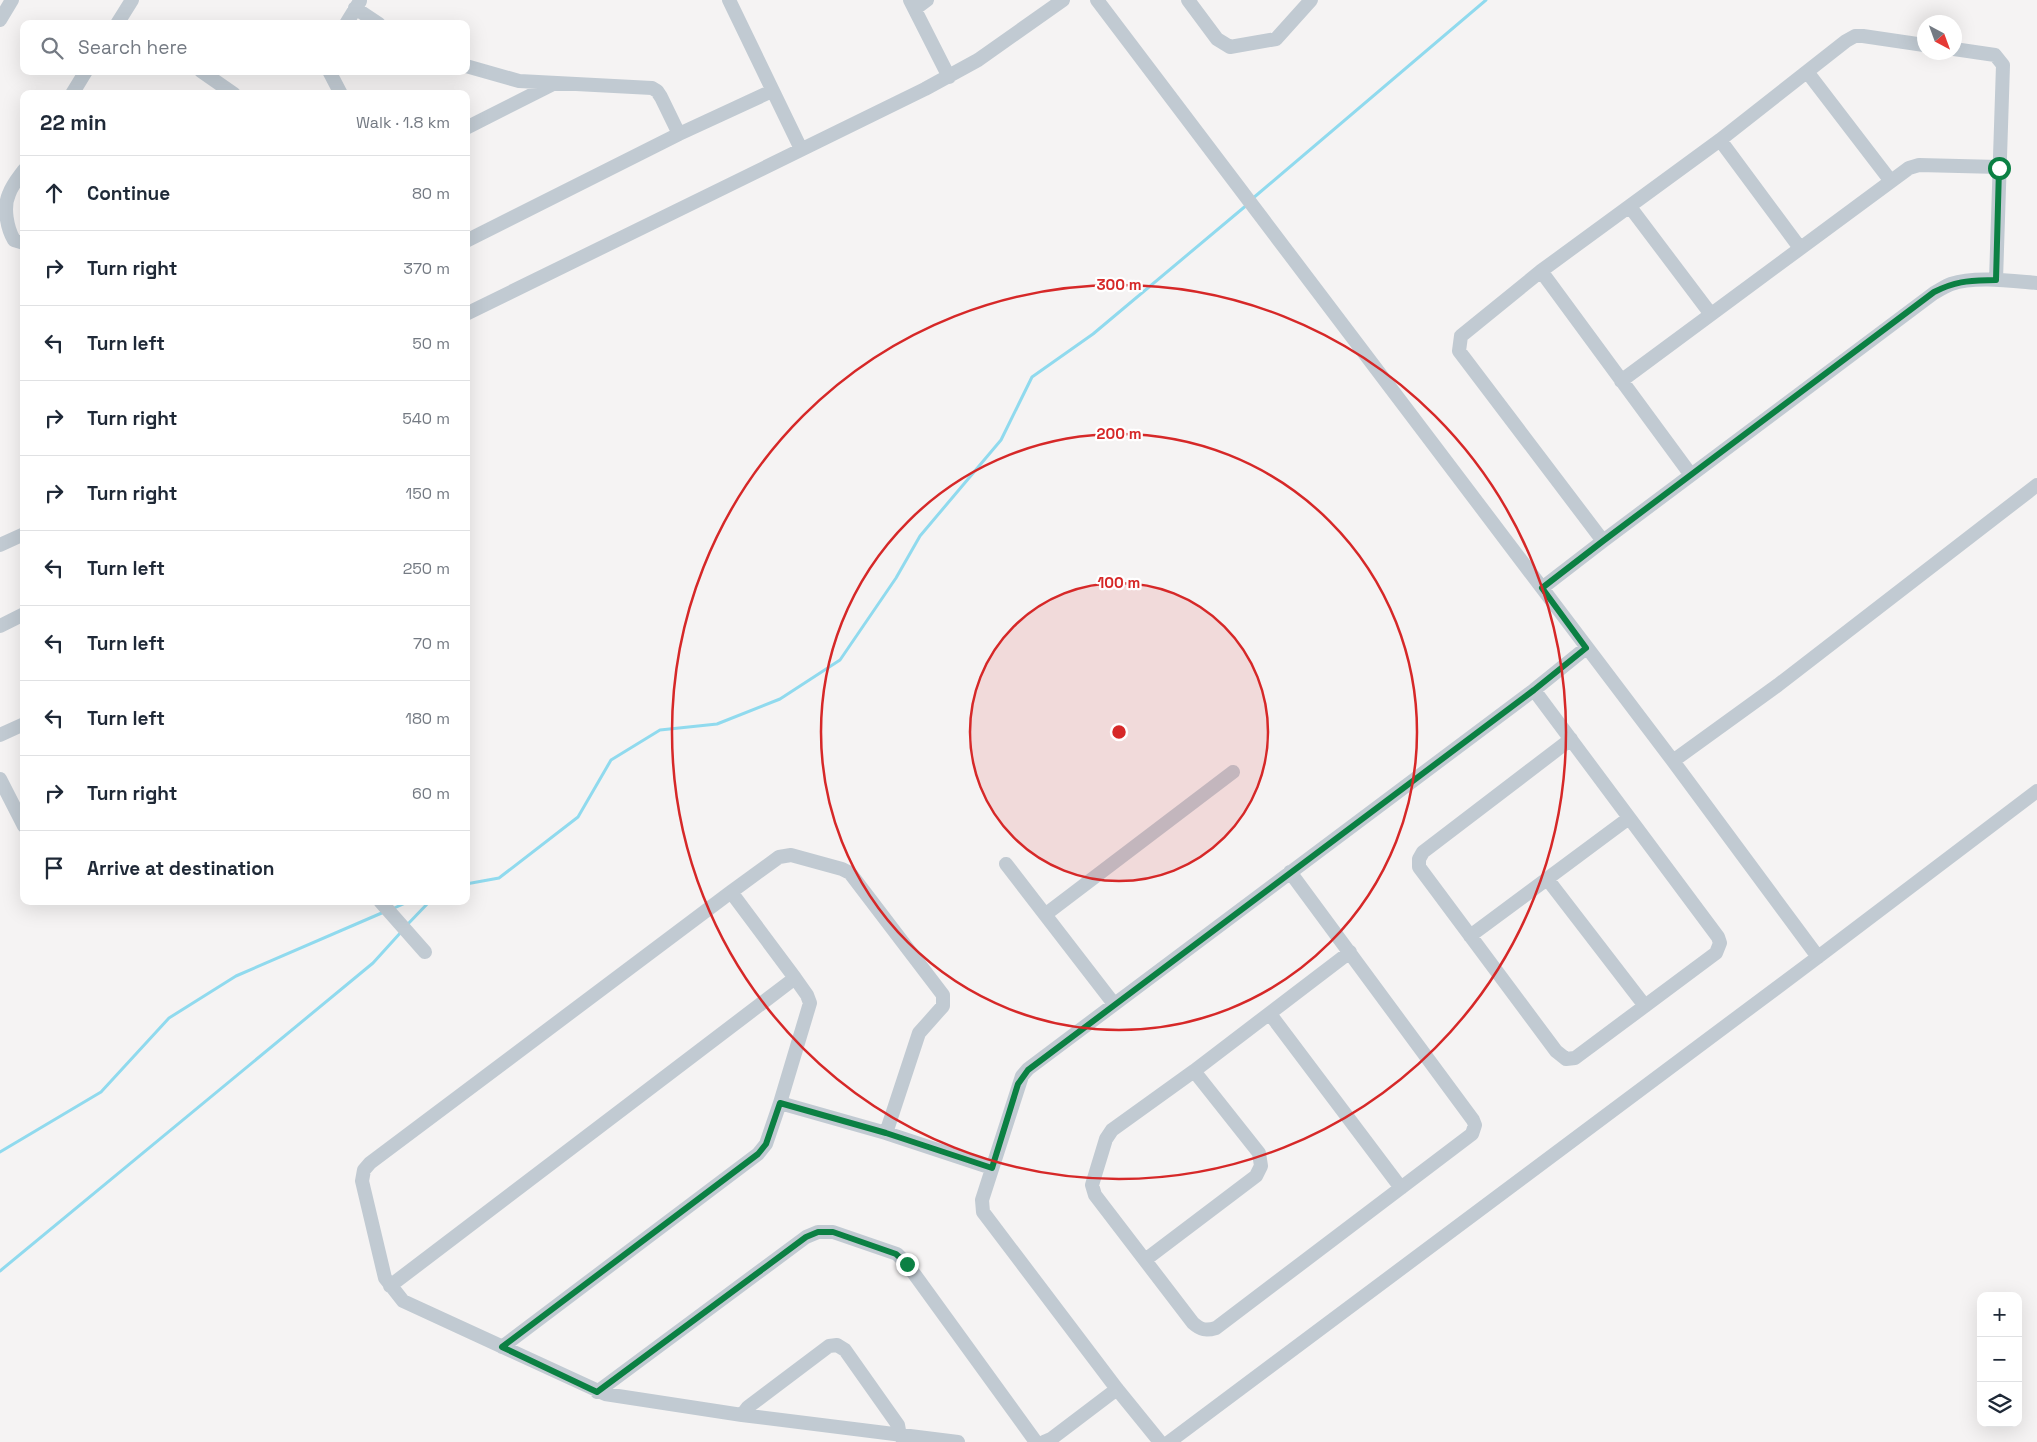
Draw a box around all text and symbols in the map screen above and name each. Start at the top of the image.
north arrow [1917,15,1962,60]
search box [20,20,470,75]
icon: search [38,34,66,62]
text: Search here [78,35,188,60]
text: 22 min [40,109,107,136]
text: Walk · 1.8 km [356,112,450,133]
route start [1988,157,2011,180]
icon: ahead [40,179,68,207]
text: Continue [87,181,170,206]
text: 80 m [412,183,450,204]
icon: right [40,254,68,282]
text: Turn right [87,256,177,281]
text: 370 m [403,258,450,279]
text: 300 m [1096,275,1142,294]
icon: left [40,329,68,357]
text: Turn left [87,331,165,356]
text: 50 m [412,333,450,354]
icon: right [40,404,68,432]
text: Turn right [87,406,177,431]
text: 540 m [402,408,450,429]
text: 200 m [1097,424,1141,443]
icon: right [40,479,68,507]
text: Turn right [87,481,177,506]
text: 150 m [406,483,450,504]
icon: left [40,554,68,582]
text: Turn left [87,556,165,581]
text: 250 m [403,558,450,579]
text: 100 m [1098,573,1140,592]
icon: left [40,629,68,657]
text: Turn left [87,631,165,656]
text: 70 m [413,633,450,654]
icon: left [40,704,68,732]
text: Turn left [87,706,165,731]
text: 180 m [405,708,450,729]
centre of rings [1110,723,1128,741]
icon: right [40,779,68,807]
text: Turn right [87,781,177,806]
text: 60 m [412,783,450,804]
icon: arrive [40,854,68,882]
text: Arrive at destination [87,856,275,881]
route end [896,1253,919,1276]
map controls [1977,1292,2022,1427]
button: + [1977,1292,2022,1337]
button: − [1977,1337,2022,1382]
button: layers [1977,1382,2022,1427]

